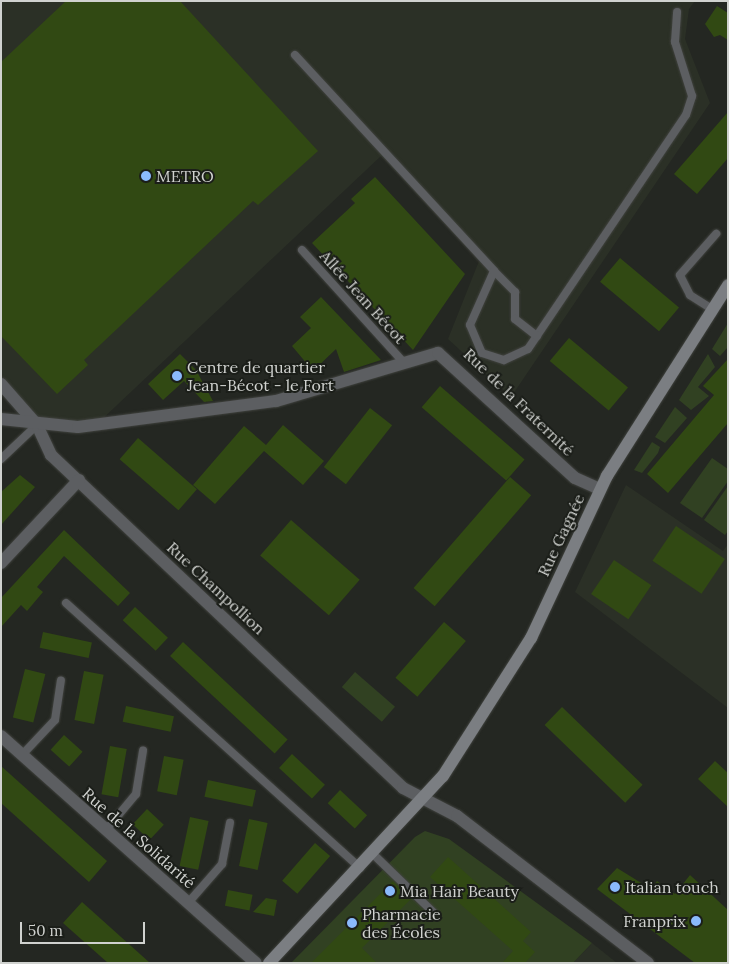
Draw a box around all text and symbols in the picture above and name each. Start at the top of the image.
place label: METRO [156,166,214,186]
marker: METRO [140,170,152,182]
street label: Allée Jean Bécot [316,246,410,348]
street label: Rue de la Fraternité [460,344,578,460]
place label: Centre de quartier Jean-Bécot - le Fort [187,357,334,395]
marker: Centre de quartier Jean-Bécot - le Fort [171,370,183,382]
street label: Rue Gagnée [534,491,588,579]
street label: Rue Champollion [163,538,269,638]
street label: Rue de la Solidarité [79,784,199,892]
place label: Italian touch [625,877,719,897]
place label: Mia Hair Beauty [400,881,519,901]
marker: Italian touch [609,881,621,893]
marker: Mia Hair Beauty [384,885,396,897]
place label: Pharmacie des Écoles [362,904,441,942]
place label: Franprix [623,911,686,931]
scale bar [22,912,148,944]
marker: Franprix [690,915,702,927]
marker: Pharmacie des Écoles [346,917,358,929]
text: 50 m [28,921,63,940]

